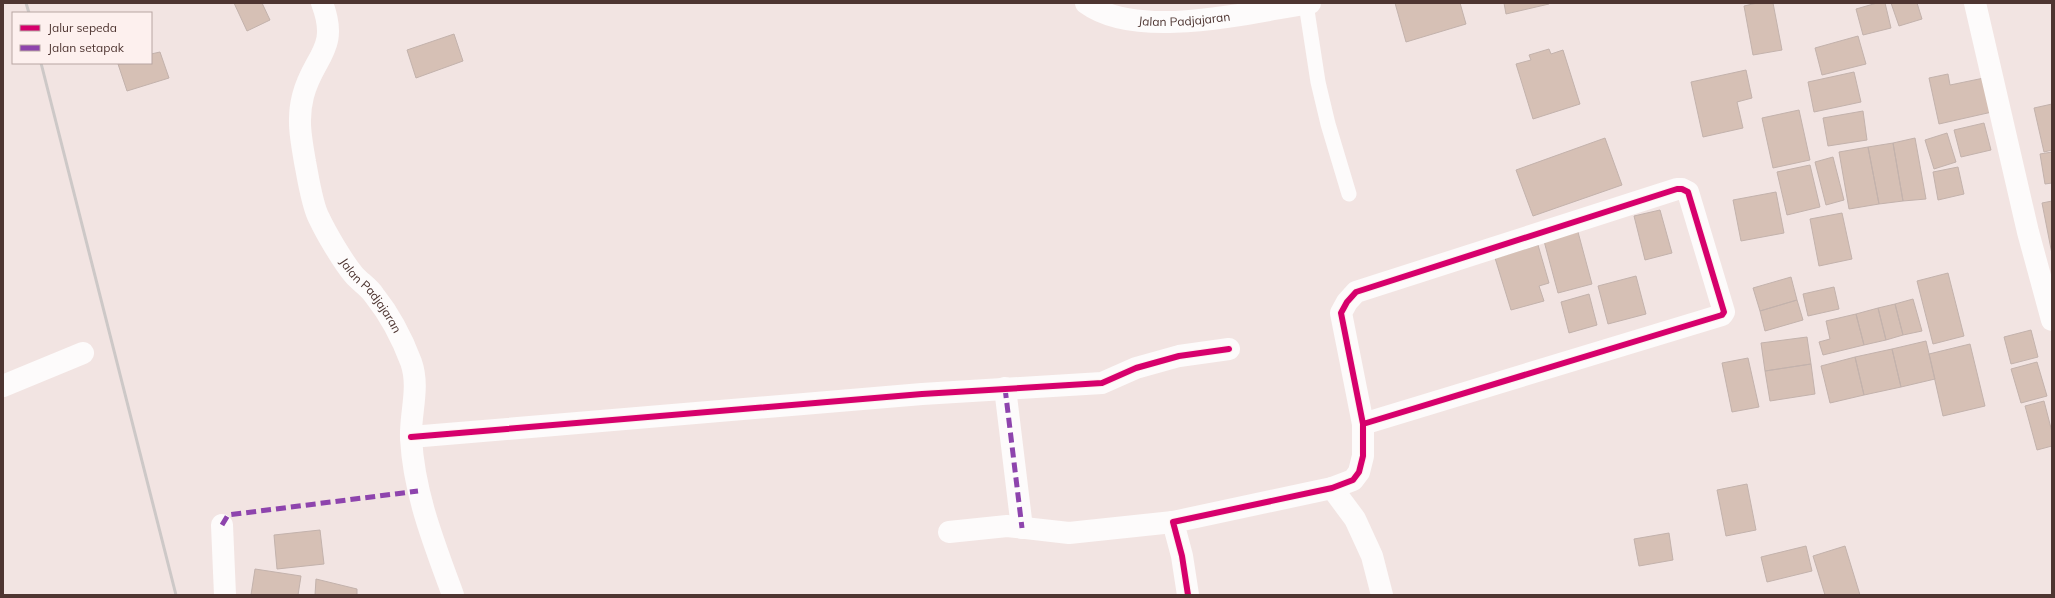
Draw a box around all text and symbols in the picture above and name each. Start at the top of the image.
street label: Jalan Padjajaran [1138,9,1231,29]
legend [12,12,152,64]
text: Jalur sepeda [48,20,117,35]
text: Jalan setapak [48,40,125,55]
street label: Jalan Padjajaran [337,255,405,335]

